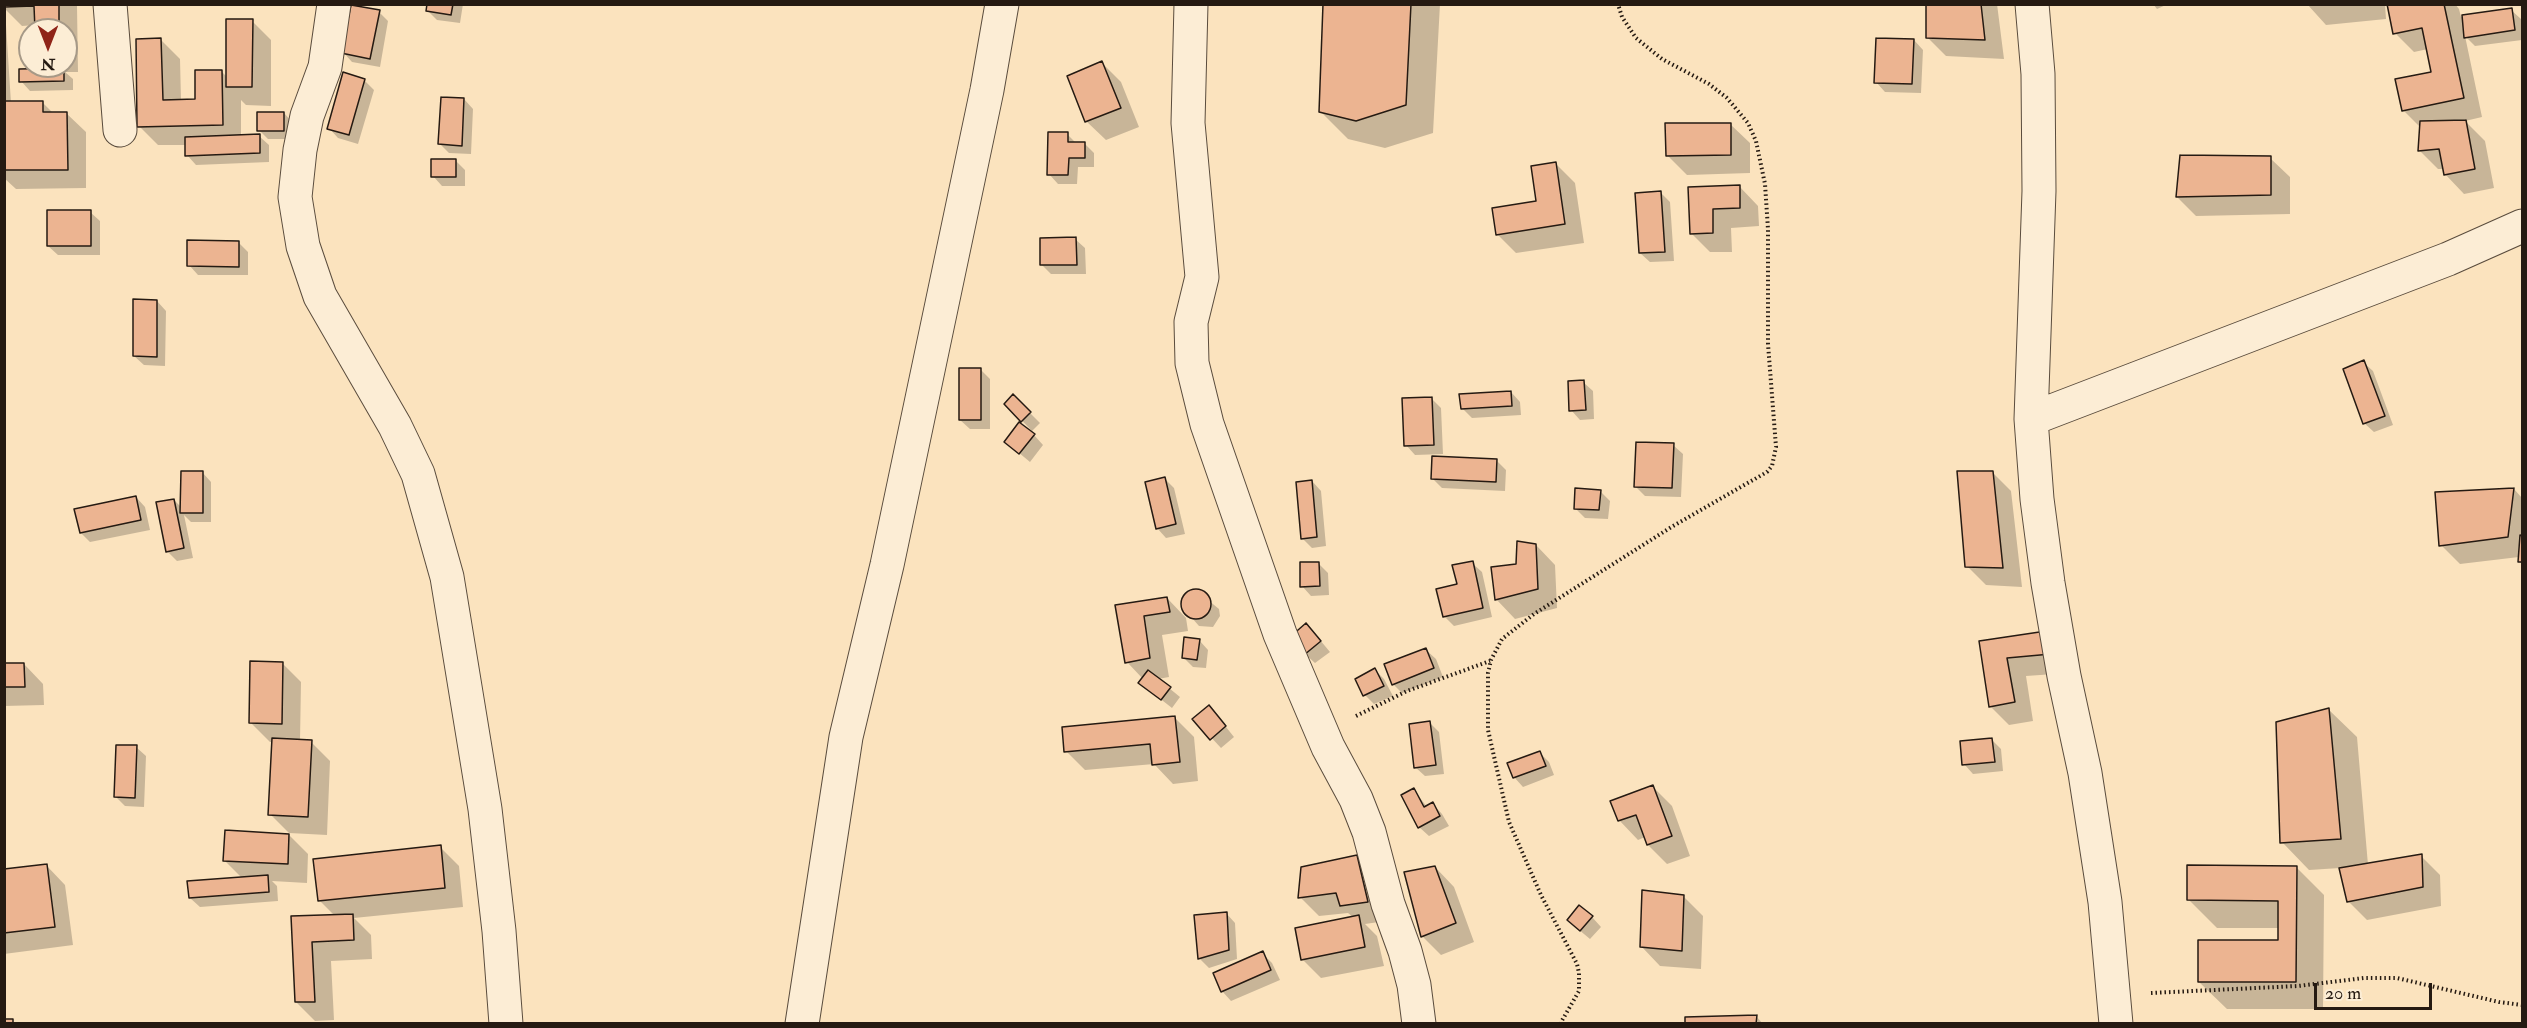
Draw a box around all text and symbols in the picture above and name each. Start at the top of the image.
north arrow [18,18,78,78]
text: N [41,54,55,74]
scale bar [2317,971,2436,1009]
text: 20 m [2325,982,2361,1005]

